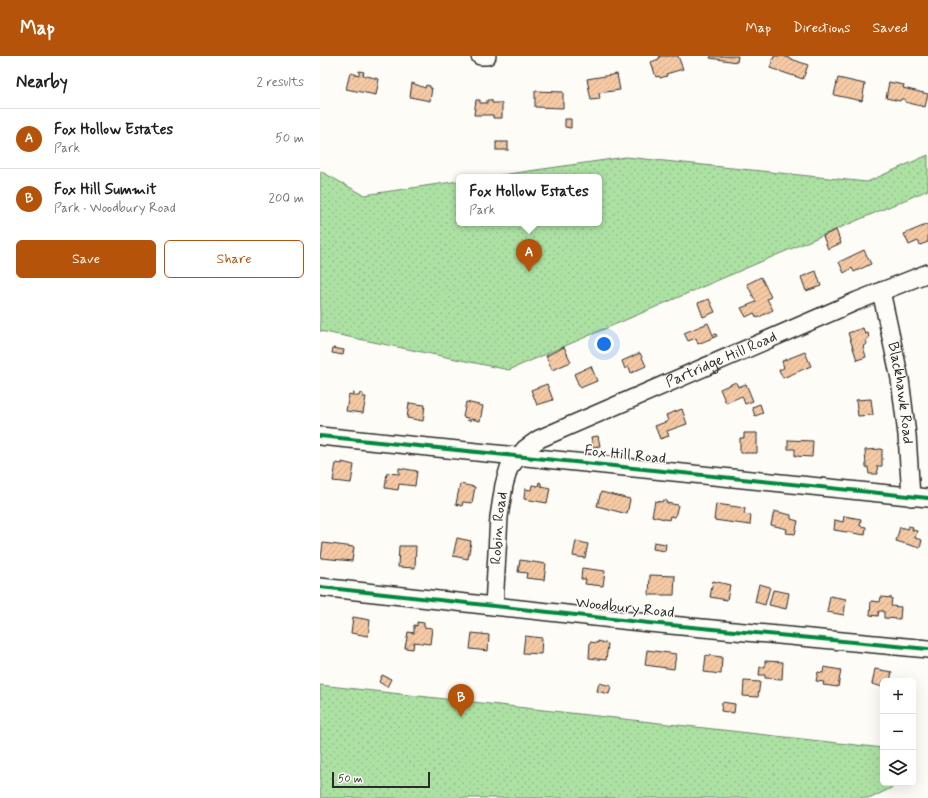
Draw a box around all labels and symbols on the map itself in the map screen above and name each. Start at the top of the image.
pin: A [516,239,542,272]
street label: Partridge Hill Road [663,327,780,393]
your location [594,334,614,354]
street label: Blackhawk Road [882,340,918,445]
street label: Fox Hill Road [583,441,667,469]
street label: Robin Road [486,490,513,565]
street label: Woodbury Road [575,593,675,623]
pin: B [448,684,474,717]
scale bar [332,770,430,789]

